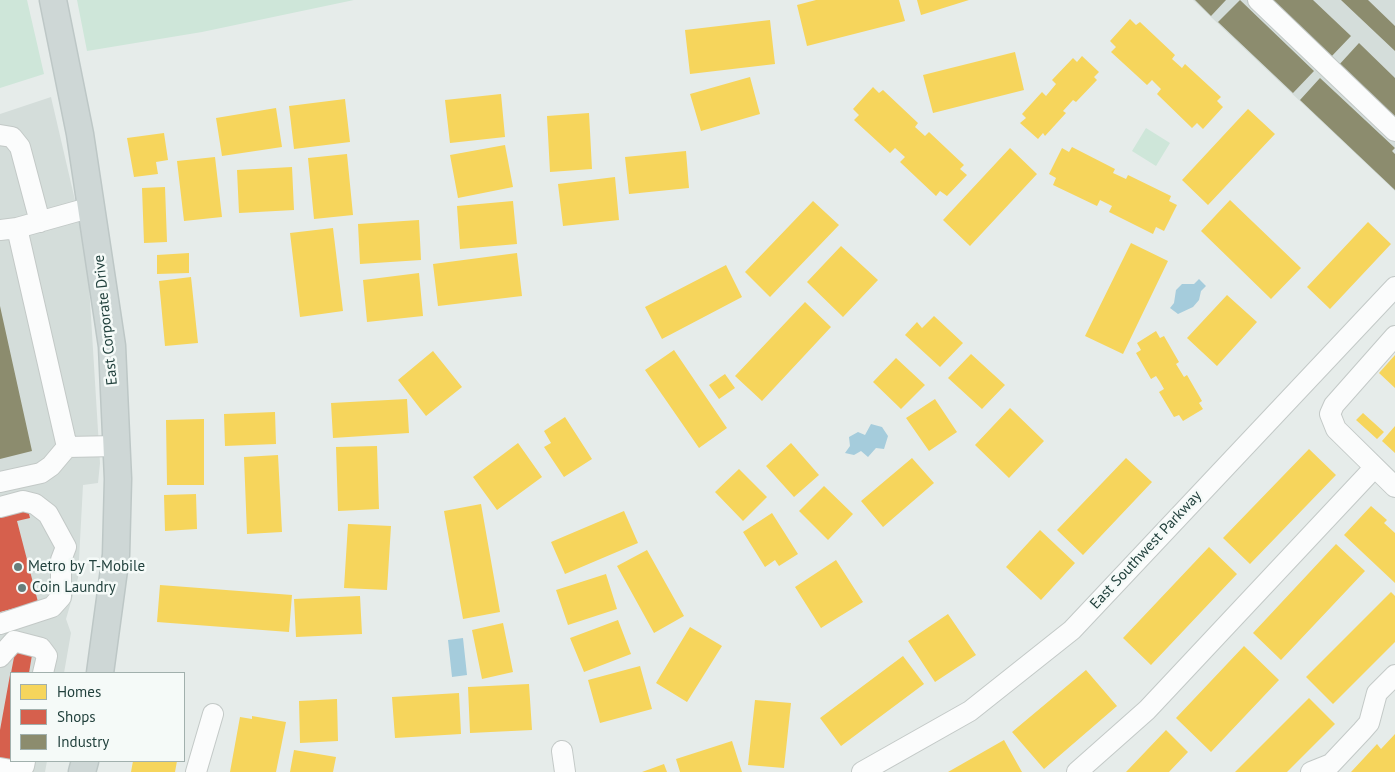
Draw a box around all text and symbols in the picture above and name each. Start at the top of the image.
street label: East Corporate Drive [90,254,122,386]
street label: East Southwest Parkway [1086,487,1206,613]
place label: Metro by T-Mobile [28,558,145,576]
marker: Metro by T-Mobile [12,561,24,573]
place label: Coin Laundry [32,579,116,597]
marker: Coin Laundry [16,582,28,594]
legend [10,672,185,762]
text: Homes [57,682,101,701]
text: Shops [57,707,96,726]
text: Industry [57,732,109,751]

